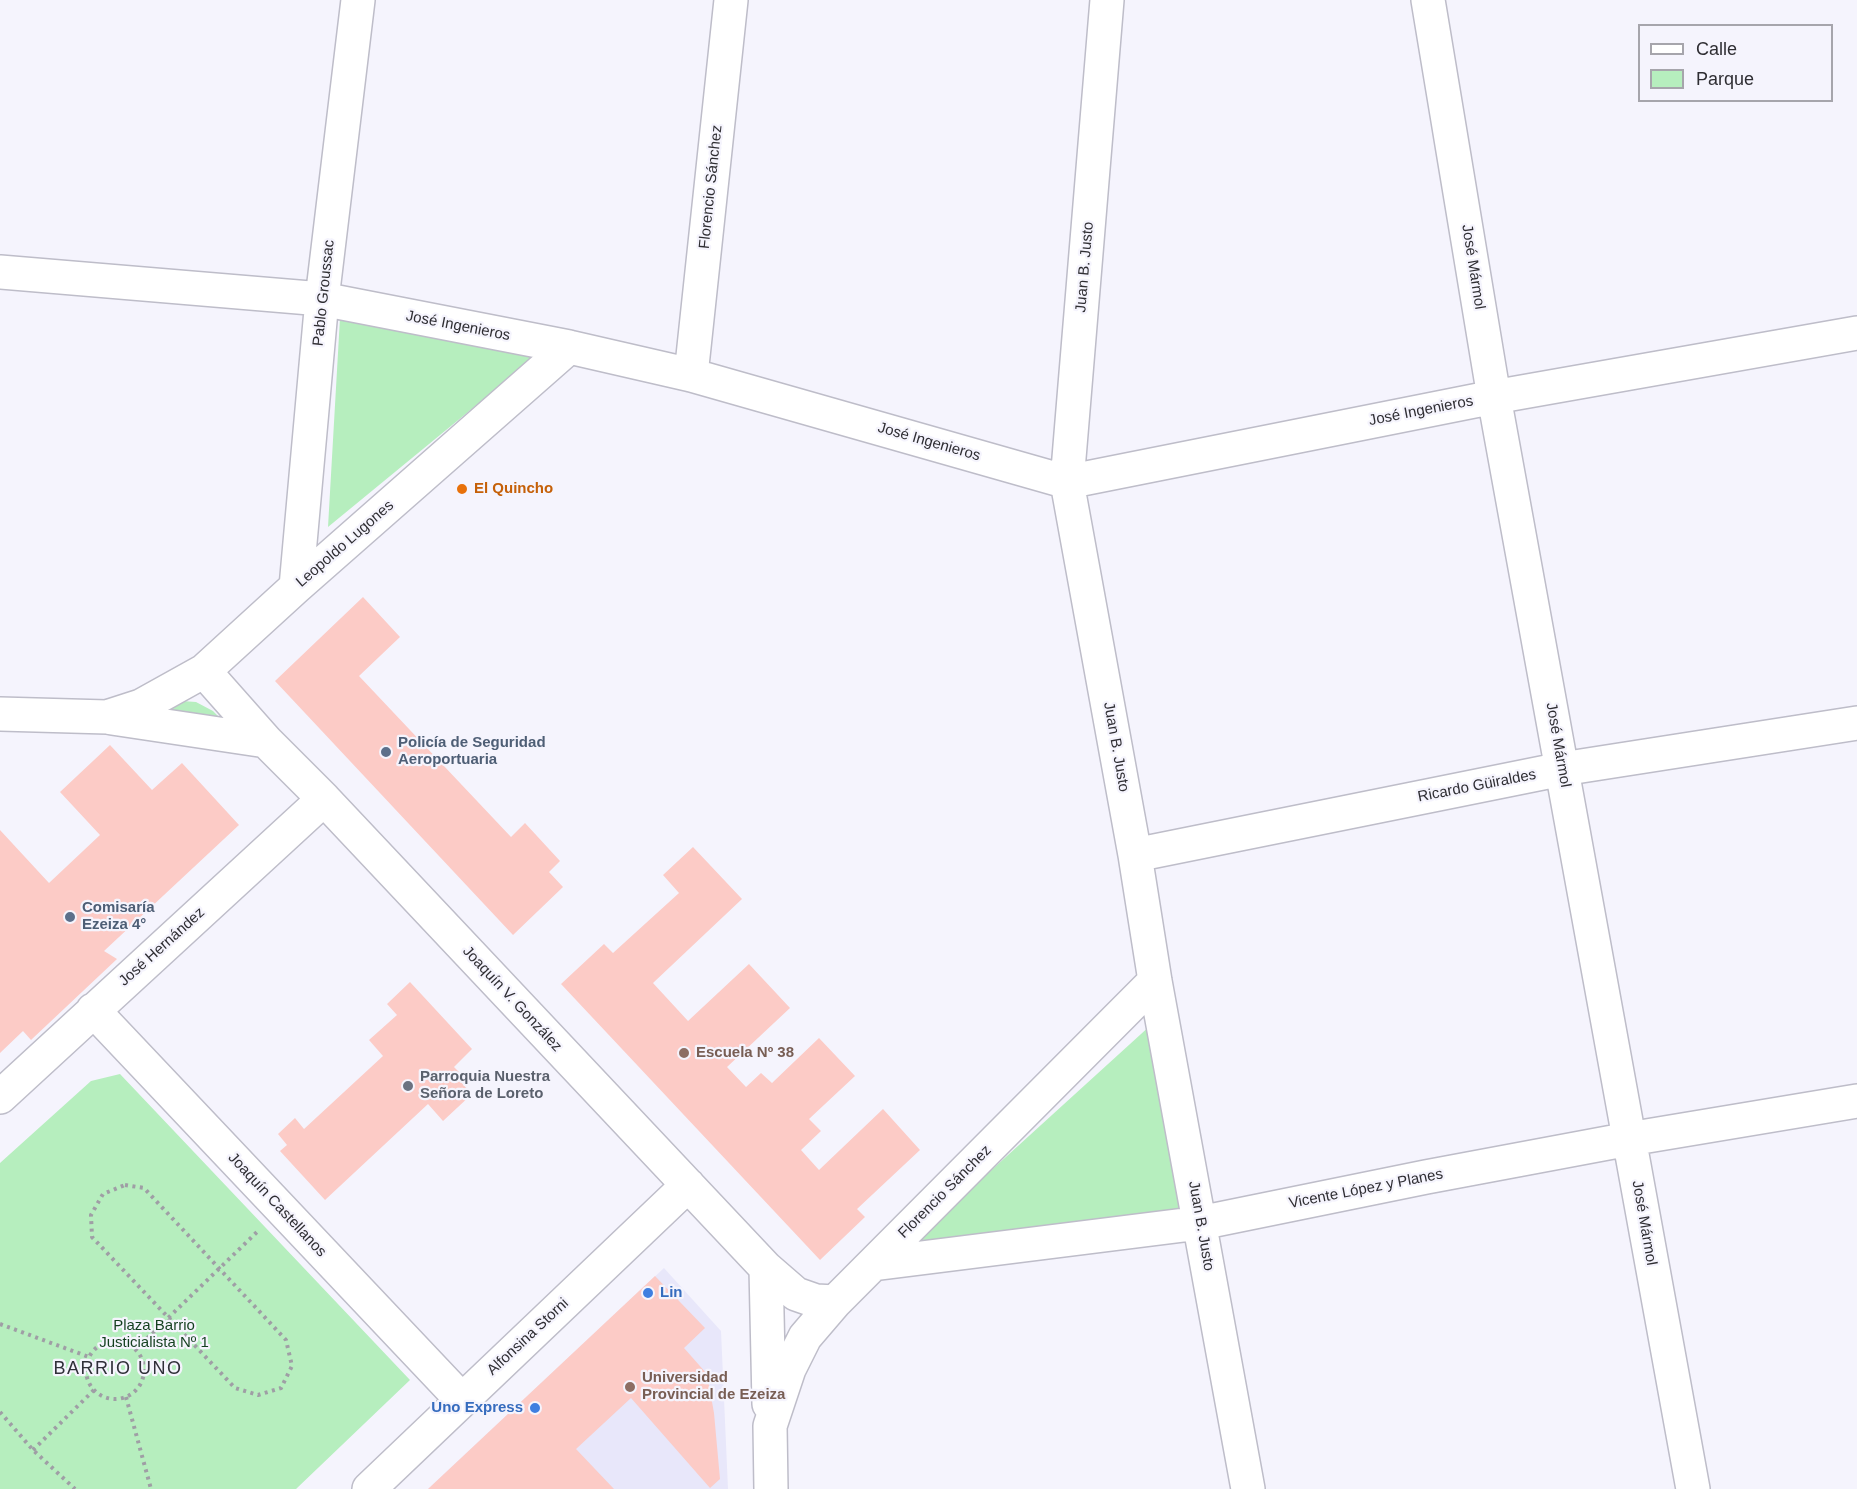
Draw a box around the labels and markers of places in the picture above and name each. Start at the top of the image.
place label: El Quincho [474,480,553,498]
marker: El Quincho [455,482,469,496]
place label: Policía de Seguridad Aeroportuaria [398,734,546,769]
marker: Policía de Seguridad Aeroportuaria [379,745,393,759]
place label: Comisaría Ezeiza 4° [82,899,155,934]
marker: Comisaría Ezeiza 4° [63,910,77,924]
place label: Escuela Nº 38 [696,1044,794,1062]
marker: Escuela Nº 38 [677,1046,691,1060]
place label: Parroquia Nuestra Señora de Loreto [420,1068,550,1103]
marker: Parroquia Nuestra Señora de Loreto [401,1079,415,1093]
place label: Lin [660,1284,682,1302]
marker: Lin [641,1286,655,1300]
place label: Universidad Provincial de Ezeiza [642,1369,785,1404]
marker: Universidad Provincial de Ezeiza [623,1380,637,1394]
place label: Uno Express [431,1399,523,1417]
marker: Uno Express [528,1401,542,1415]

